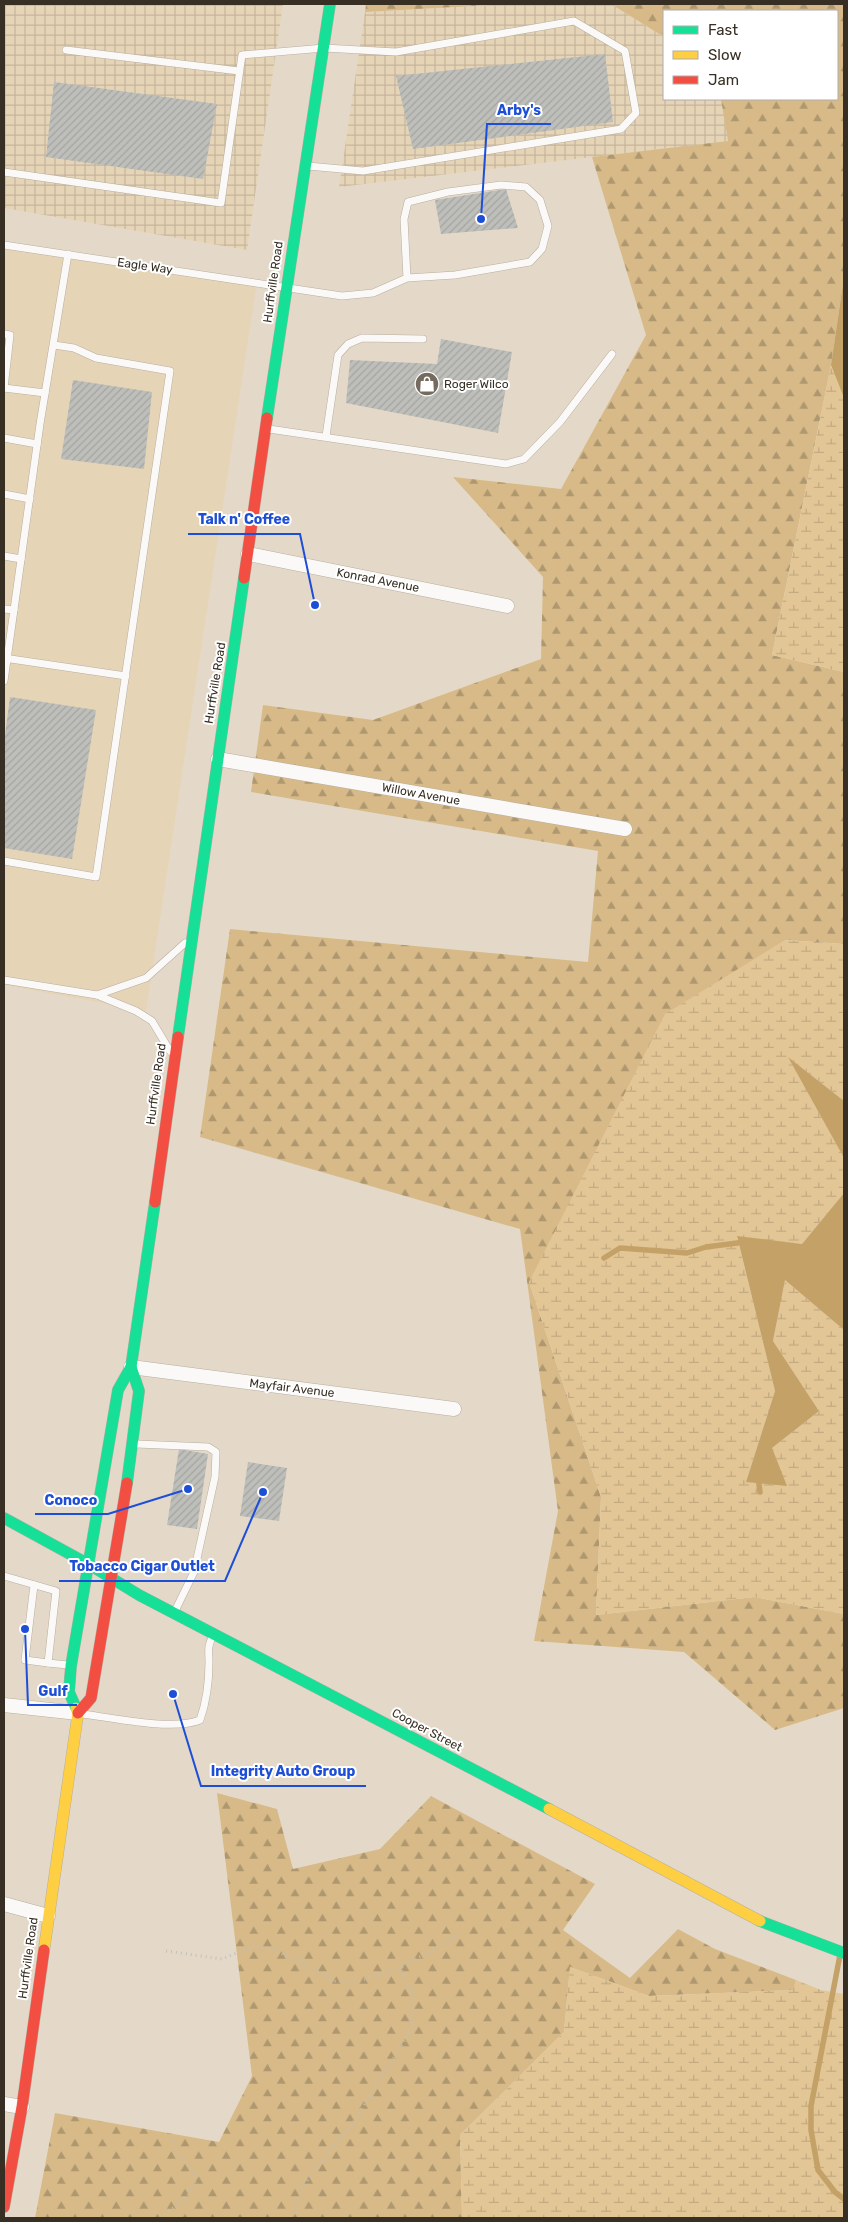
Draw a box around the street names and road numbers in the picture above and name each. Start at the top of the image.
street label: Hurffville Road [260,240,286,324]
street label: Eagle Way [116,255,174,277]
street label: Konrad Avenue [335,565,421,595]
street label: Hurffville Road [202,641,228,725]
street label: Willow Avenue [381,780,461,808]
street label: Hurffville Road [143,1042,169,1126]
street label: Mayfair Avenue [249,1376,336,1400]
street label: Cooper Street [389,1706,465,1755]
street label: Hurffville Road [15,1916,41,2000]

